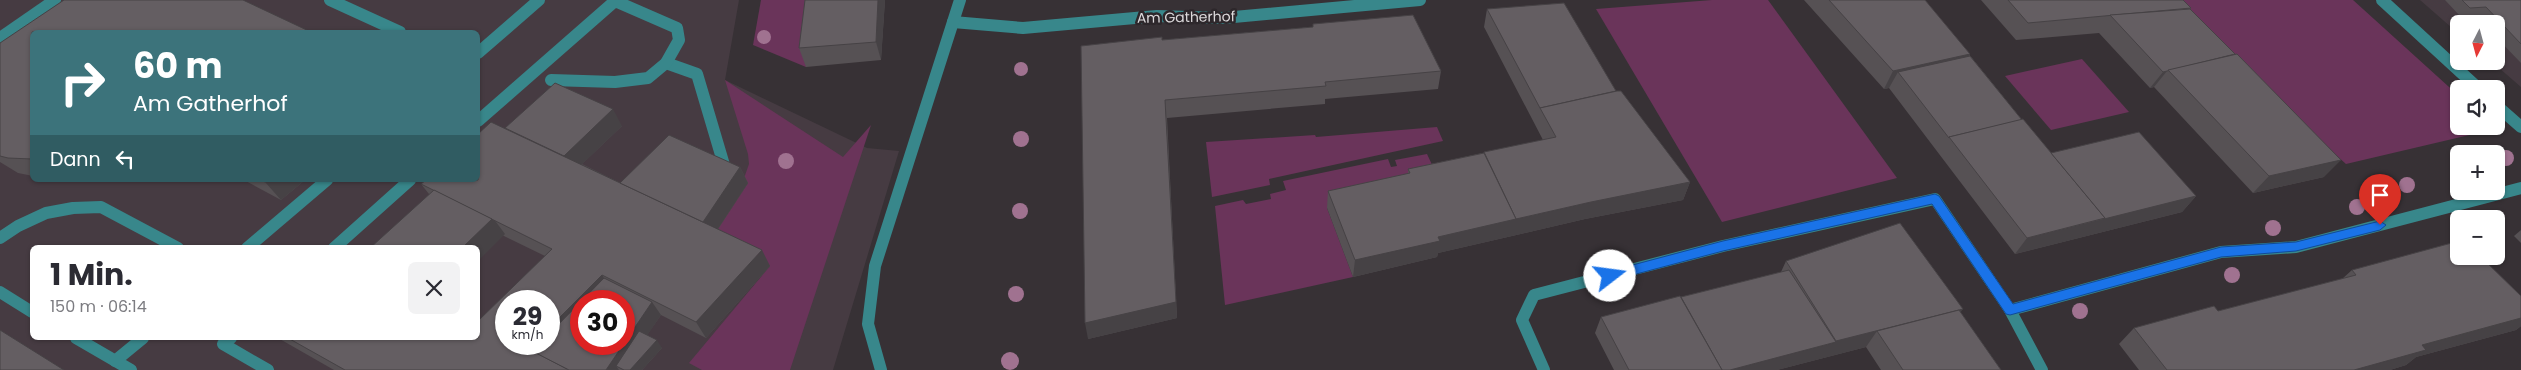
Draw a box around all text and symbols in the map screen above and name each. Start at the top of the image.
street label: Am Gatherhof [1137,6,1236,28]
north arrow [2450,15,2505,70]
map controls [2450,15,2505,265]
text: 60 m [133,41,223,90]
icon: right [50,50,115,115]
button: sound [2450,80,2505,135]
text: Am Gatherhof [133,88,288,119]
icon: left [111,145,139,173]
button: + [2450,145,2505,200]
text: Dann [50,146,101,173]
pin [2359,174,2401,225]
icon: arrive [2366,181,2394,209]
button: − [2450,210,2505,265]
position arrow [1583,249,1635,301]
text: 1 Min. [50,253,133,296]
button: close [408,262,460,314]
speed limit sign: 30 [570,290,635,355]
text: 150 m · 06:14 [50,295,147,318]
text: 29 [513,299,542,334]
text: km/h [512,326,543,343]

